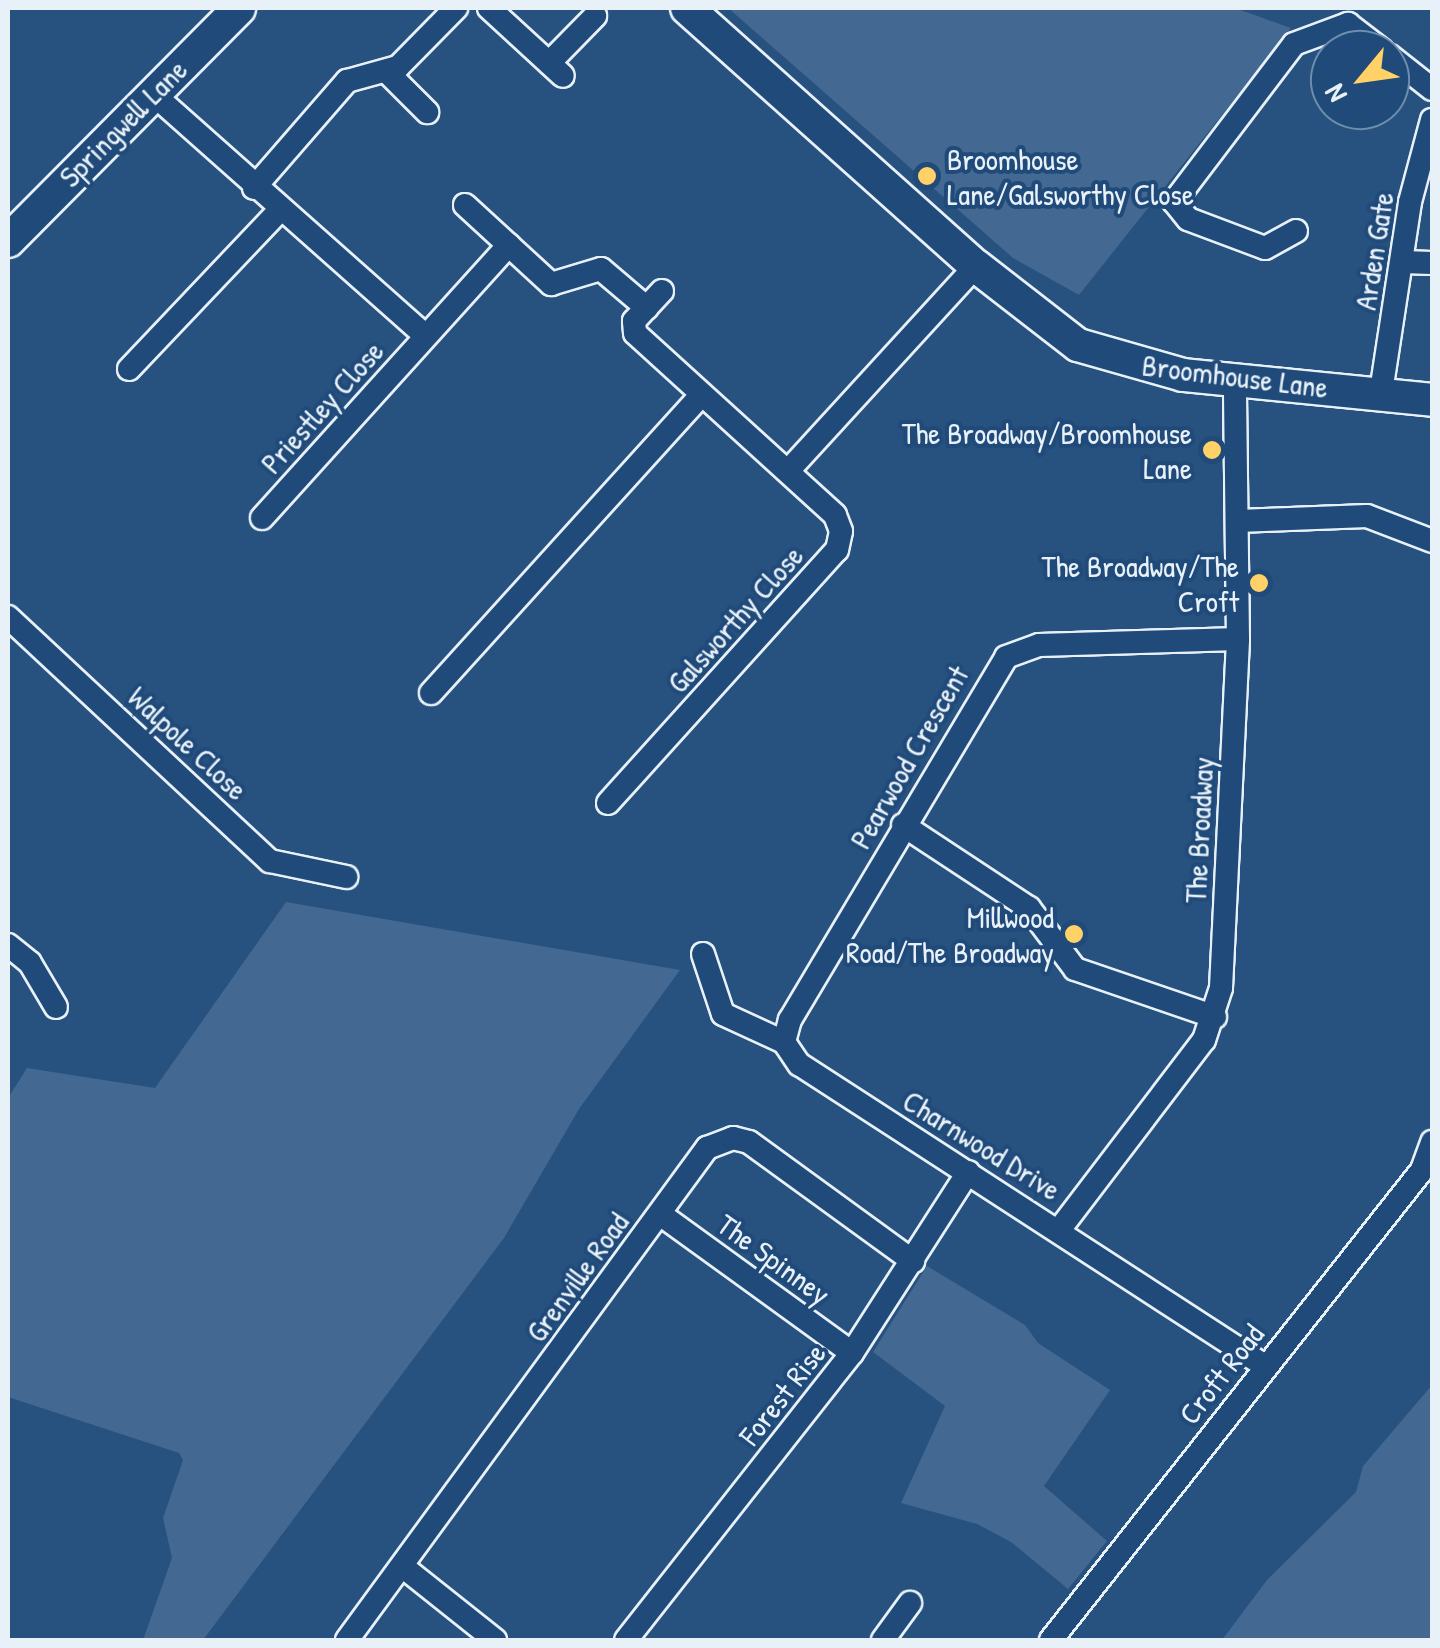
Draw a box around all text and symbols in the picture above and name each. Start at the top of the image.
north arrow [1310,30,1410,130]
street label: Springwell Lane [52,52,194,194]
text: N [1315,78,1356,109]
place label: Broomhouse Lane/Galsworthy Close [947,141,1194,212]
marker: Broomhouse Lane/Galsworthy Close [916,165,938,187]
street label: Arden Gate [1347,190,1401,312]
street label: Priestley Close [253,333,391,481]
street label: Broomhouse Lane [1140,347,1330,405]
place label: The Broadway/Broomhouse Lane [902,415,1192,486]
marker: The Broadway/Broomhouse Lane [1201,439,1223,461]
street label: Galsworthy Close [659,538,811,700]
place label: The Broadway/The Croft [1042,548,1239,618]
marker: The Broadway/The Croft [1248,572,1270,594]
street label: Pearwood Crescent [842,659,976,855]
street label: Walpole Close [121,679,255,807]
street label: The Broadway [1177,756,1221,904]
place label: Millwood Road/The Broadway [846,899,1054,970]
marker: Millwood Road/The Broadway [1063,923,1085,945]
street label: Charnwood Drive [897,1082,1067,1208]
street label: Grenville Road [518,1205,636,1349]
street label: The Spinney [711,1206,837,1312]
street label: Croft Road [1171,1317,1271,1431]
street label: Forest Rise [731,1336,833,1452]

